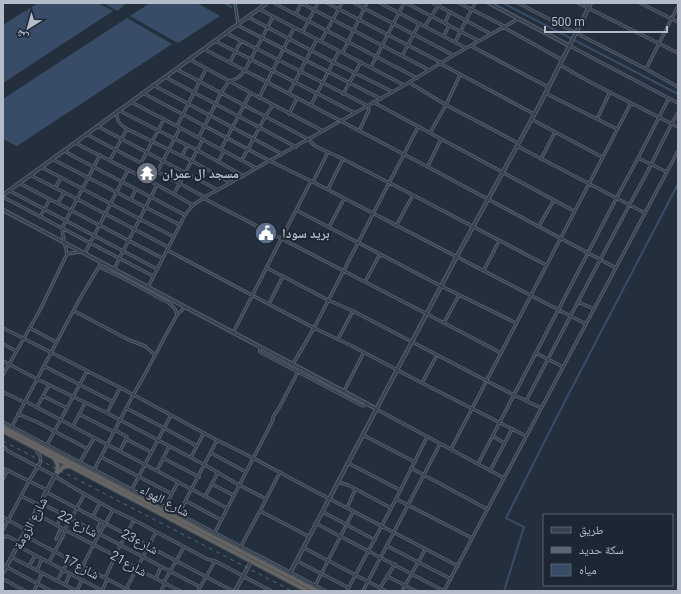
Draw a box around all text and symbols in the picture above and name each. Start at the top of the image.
north arrow [8,8,48,48]
scale bar [545,8,667,34]
text: 500 m [551,15,585,29]
text: ش [13,26,31,44]
temple icon: مسجد ال عمران [134,160,160,186]
place label: مسجد ال عمران [162,166,239,181]
public building icon: بريد سودا [253,220,279,246]
place label: بريد سودا [282,226,330,241]
street label: شارع الهواء [137,481,192,521]
street label: شارع الزومة [10,495,52,553]
street label: شارع 22 [55,507,100,542]
legend [543,514,673,586]
text: طريق [579,523,604,537]
street label: شارع23 [118,526,161,559]
text: سكة حديد [579,543,624,557]
street label: شارع21 [107,547,150,581]
street label: شارع17 [59,551,102,584]
text: مياه [579,563,597,577]

